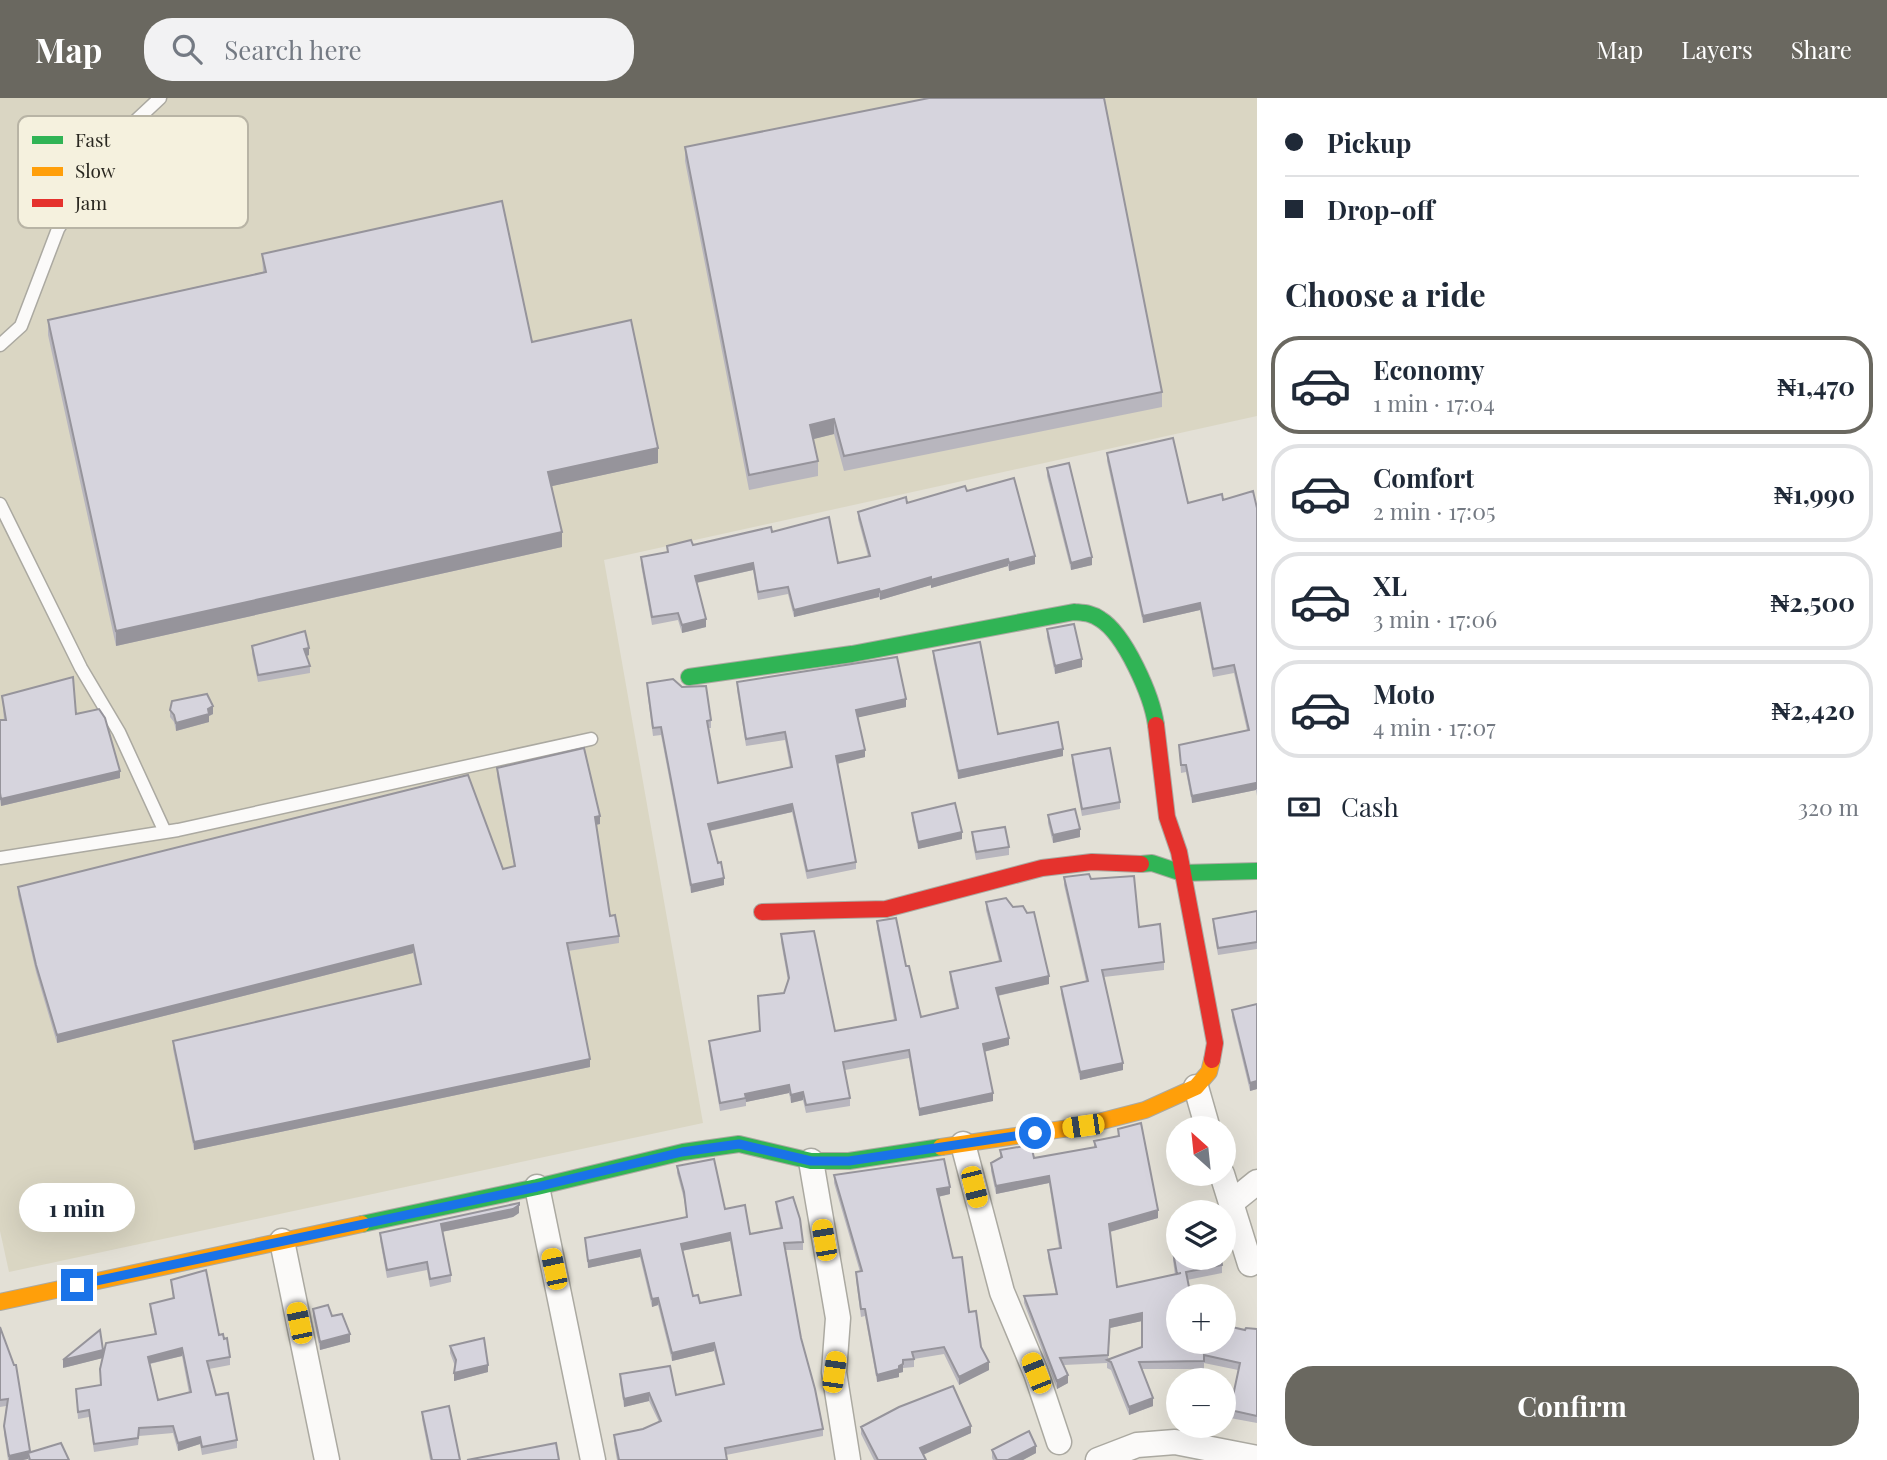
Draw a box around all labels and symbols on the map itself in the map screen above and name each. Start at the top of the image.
legend [18,116,248,228]
text: Fast [75,126,111,152]
text: Slow [75,157,116,183]
text: Jam [74,189,107,215]
car [1061,1113,1106,1139]
north arrow [1166,1116,1236,1186]
route start [1019,1117,1051,1149]
car [959,1164,990,1210]
callout: 1 min [19,1184,135,1232]
car [811,1217,838,1263]
car [540,1246,569,1292]
route end [61,1269,93,1301]
car [285,1300,314,1346]
car [821,1350,848,1394]
car [1019,1350,1054,1396]

